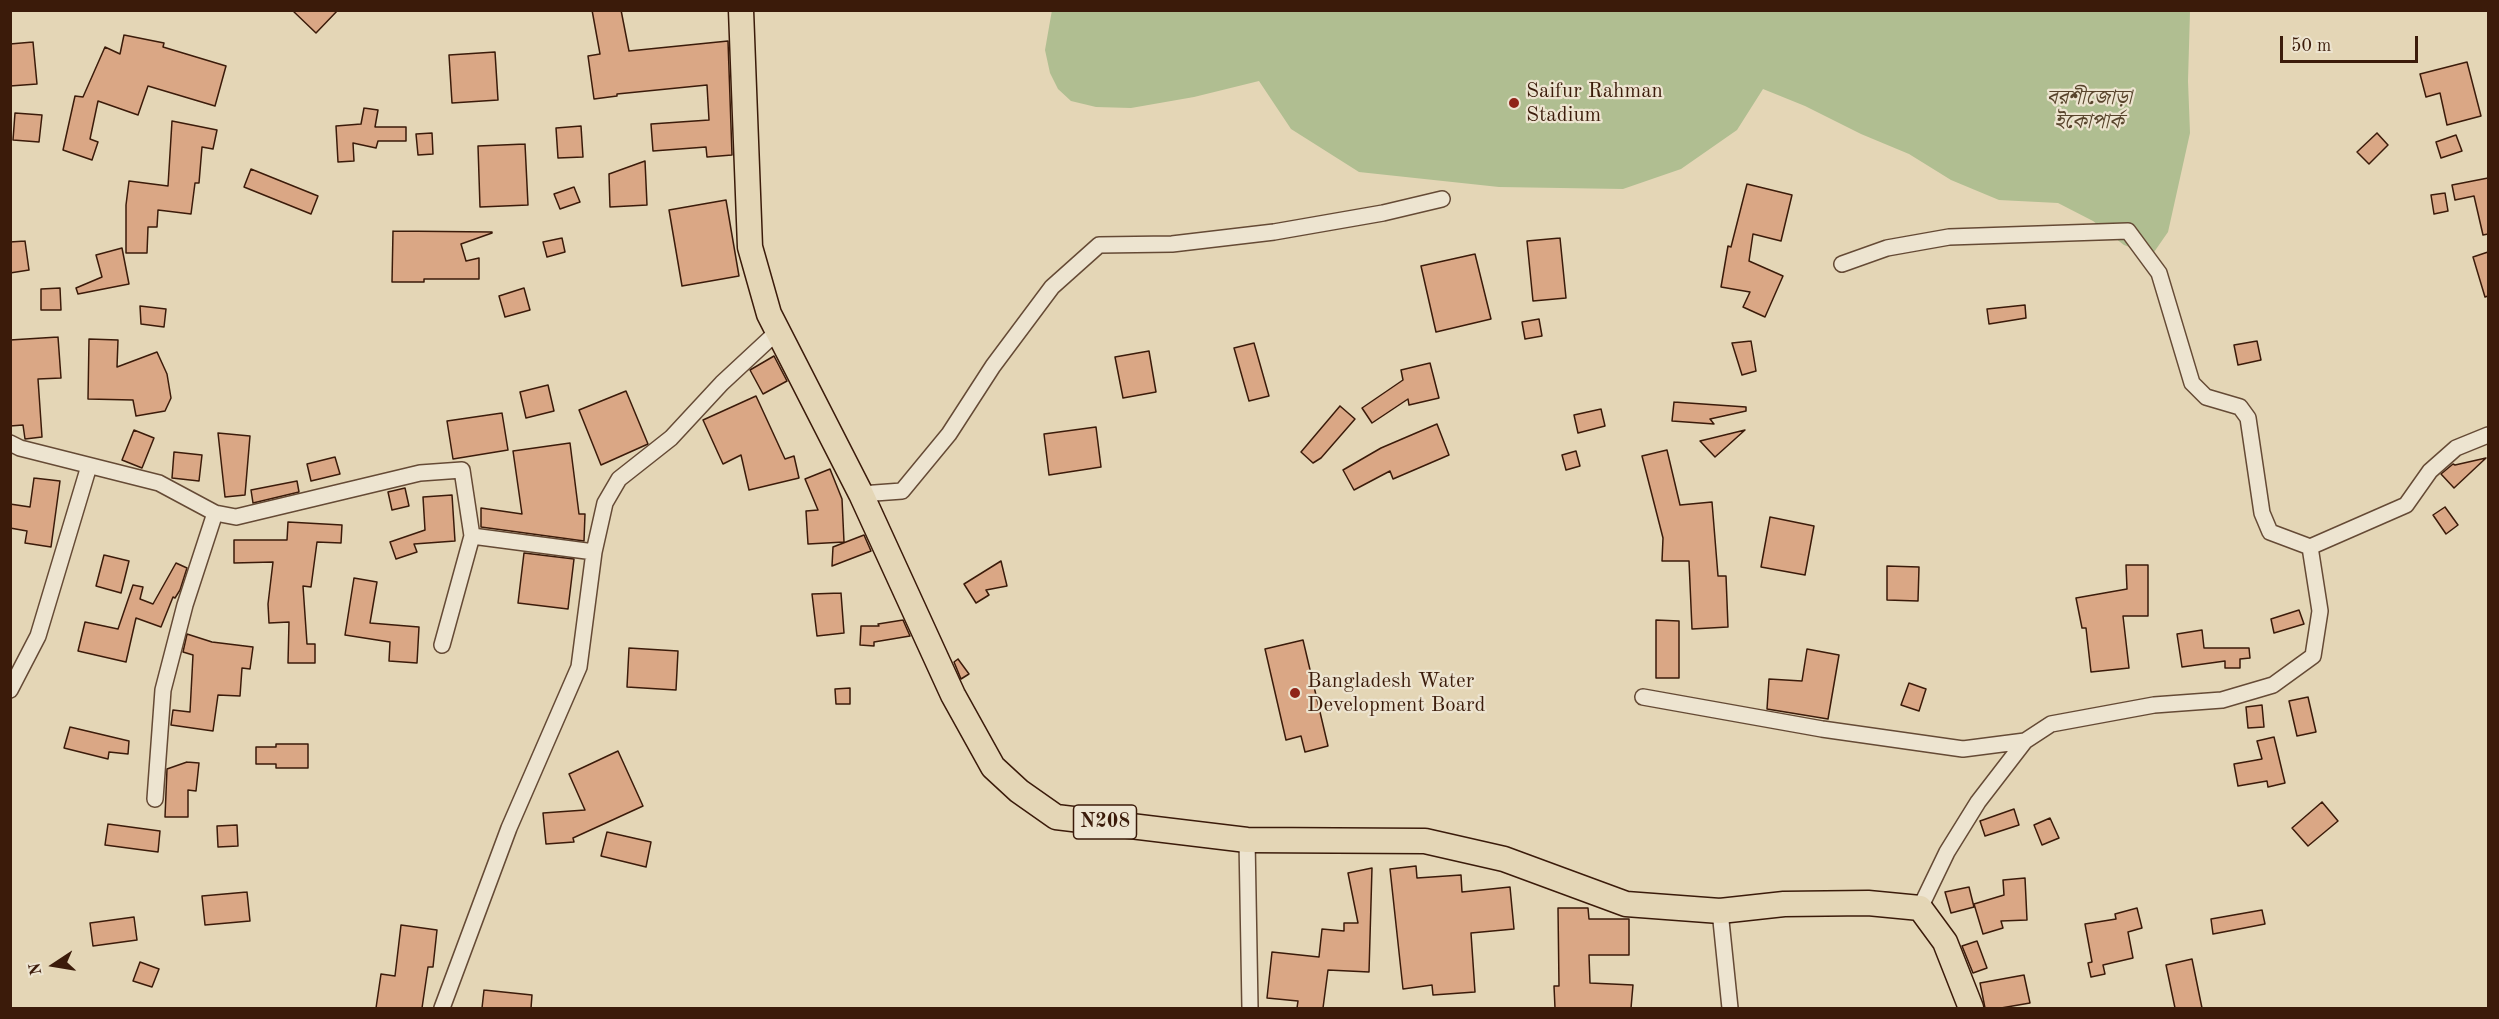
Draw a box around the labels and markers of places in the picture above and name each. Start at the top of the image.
place label: Saifur Rahman Stadium [1526,78,1663,128]
marker: Saifur Rahman Stadium [1507,96,1521,110]
place label: Bangladesh Water Development Board [1307,668,1486,718]
marker: Bangladesh Water Development Board [1288,686,1302,700]

